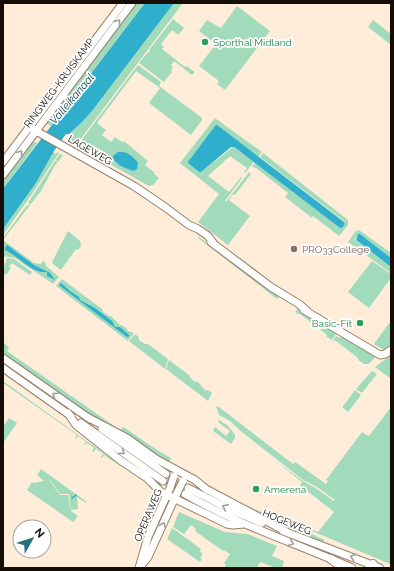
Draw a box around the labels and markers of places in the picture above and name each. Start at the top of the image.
marker: Sporthal Midland [200,37,210,47]
place label: Sporthal Midland [213,37,292,48]
marker: PRO33College [289,244,299,254]
place label: PRO33College [302,244,369,255]
place label: Basic-Fit [312,318,353,329]
marker: Basic-Fit [355,318,365,328]
marker: Amerena [251,484,261,494]
place label: Amerena [264,484,306,495]

